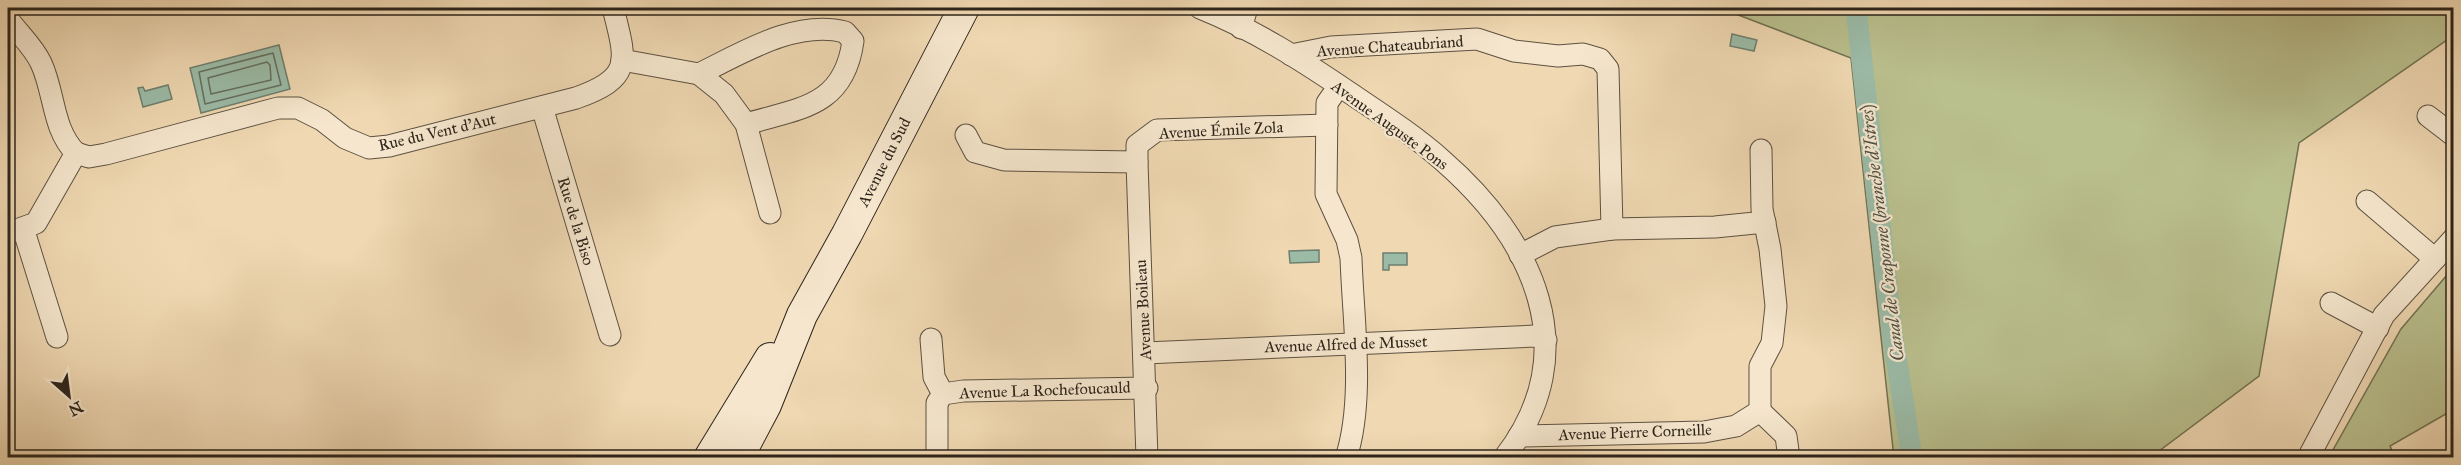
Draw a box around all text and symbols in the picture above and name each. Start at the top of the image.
street label: Avenue Chateaubriand [1315,31,1464,61]
street label: Avenue Auguste Pons [1326,76,1452,175]
water label: Canal de Craponne (branche d'Istres) [1855,103,1910,362]
street label: Rue du Vent d'Aut [376,109,498,155]
street label: Avenue du Sud [853,114,915,211]
street label: Avenue Émile Zola [1157,115,1284,143]
street label: Rue de la Biso [554,175,598,267]
street label: Avenue Boileau [1131,259,1155,362]
street label: Avenue Alfred de Musset [1263,332,1428,356]
north arrow [39,366,99,426]
street label: Avenue La Rochefoucauld [958,378,1131,403]
text: N [65,397,86,421]
street label: Avenue Pierre Corneille [1557,420,1712,444]

